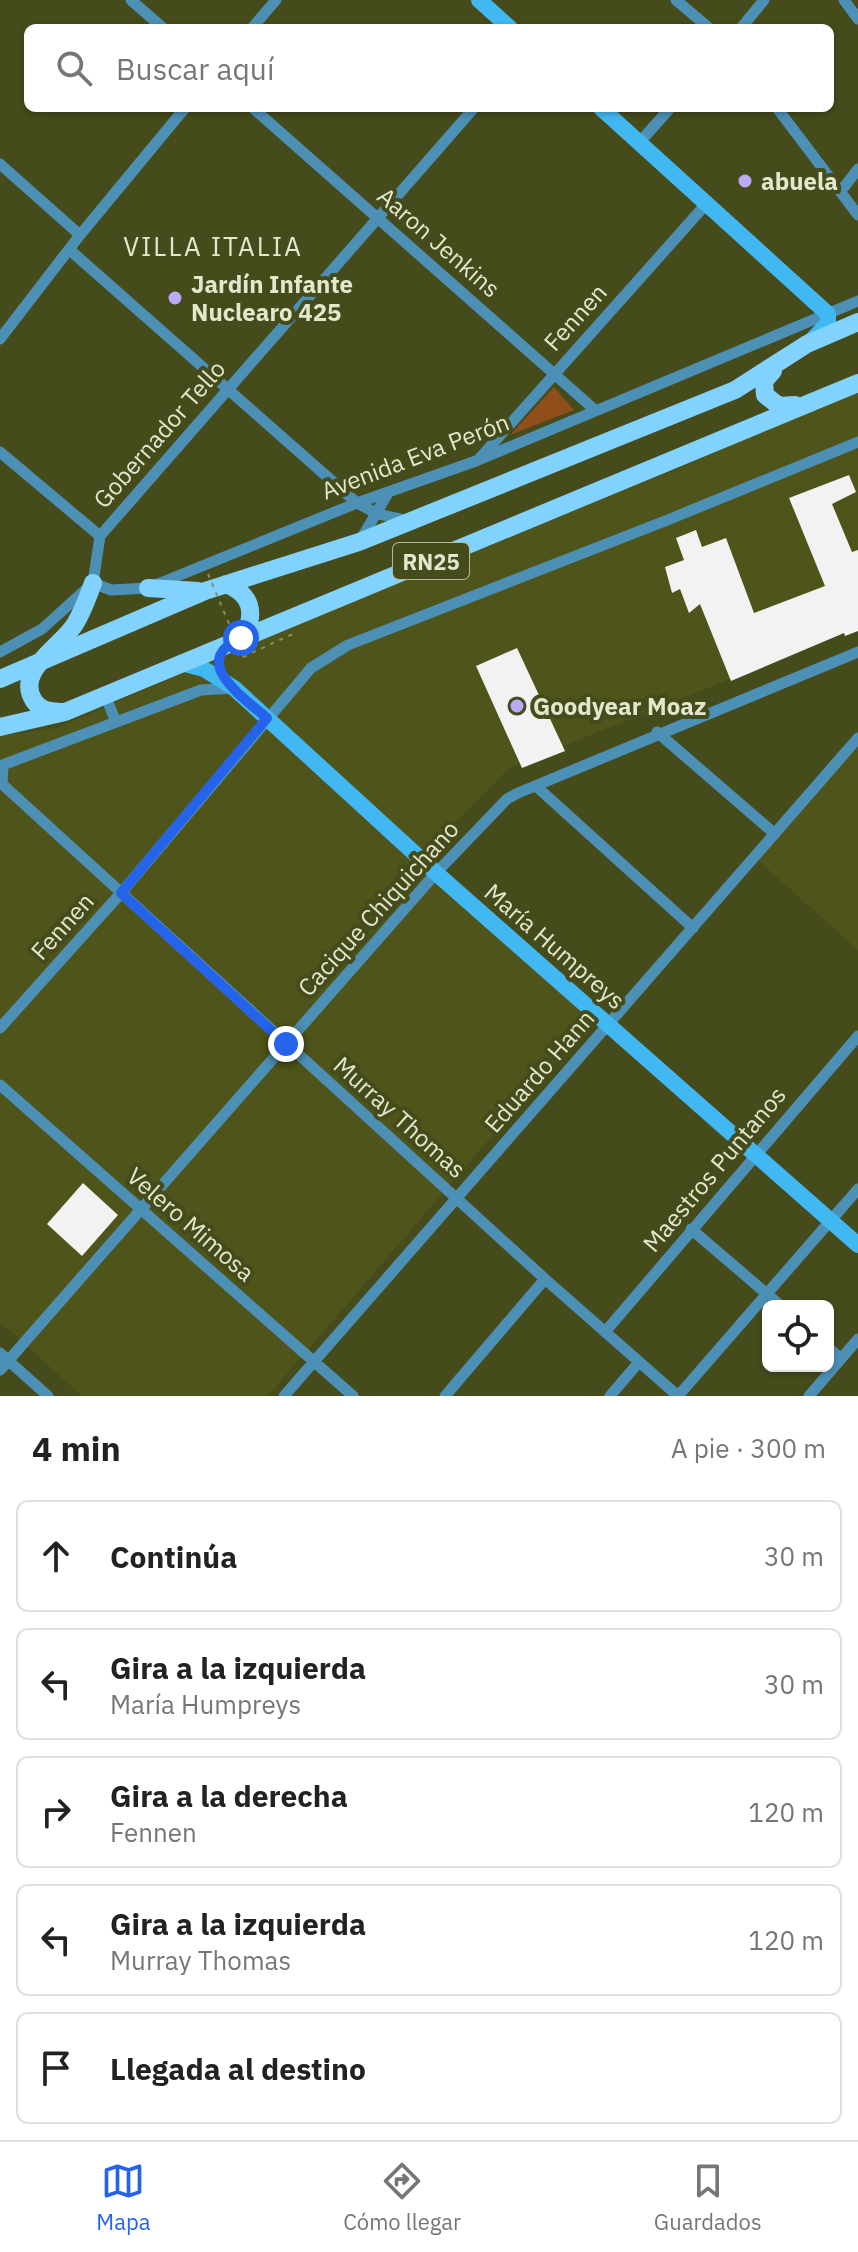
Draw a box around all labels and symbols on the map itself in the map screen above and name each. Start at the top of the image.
place label: abuela [761,165,838,197]
marker: abuela [736,172,754,190]
street label: Aaron Jenkins [371,180,507,304]
district label: VILLA ITALIA [123,229,303,263]
place label: Jardín Infante Nuclearo 425 [191,268,353,328]
street label: Fennen [536,277,614,357]
marker: Jardín Infante Nuclearo 425 [166,289,184,307]
street label: Gobernador Tello [86,353,232,515]
street label: Avenida Eva Perón [316,405,514,507]
road number: RN25 [393,543,469,579]
route start [223,620,259,656]
place label: Goodyear Moaz [533,690,706,722]
marker: Goodyear Moaz [508,697,526,715]
street label: Cacique Chiquichano [291,813,465,1003]
street label: María Humpreys [478,876,632,1016]
street label: Fennen [23,886,101,966]
street label: Eduardo Hann [477,1003,601,1139]
route end [268,1026,304,1062]
street label: Murray Thomas [327,1049,473,1185]
street label: Maestros Puntanos [635,1080,793,1258]
street label: Velero Mimosa [121,1160,262,1288]

